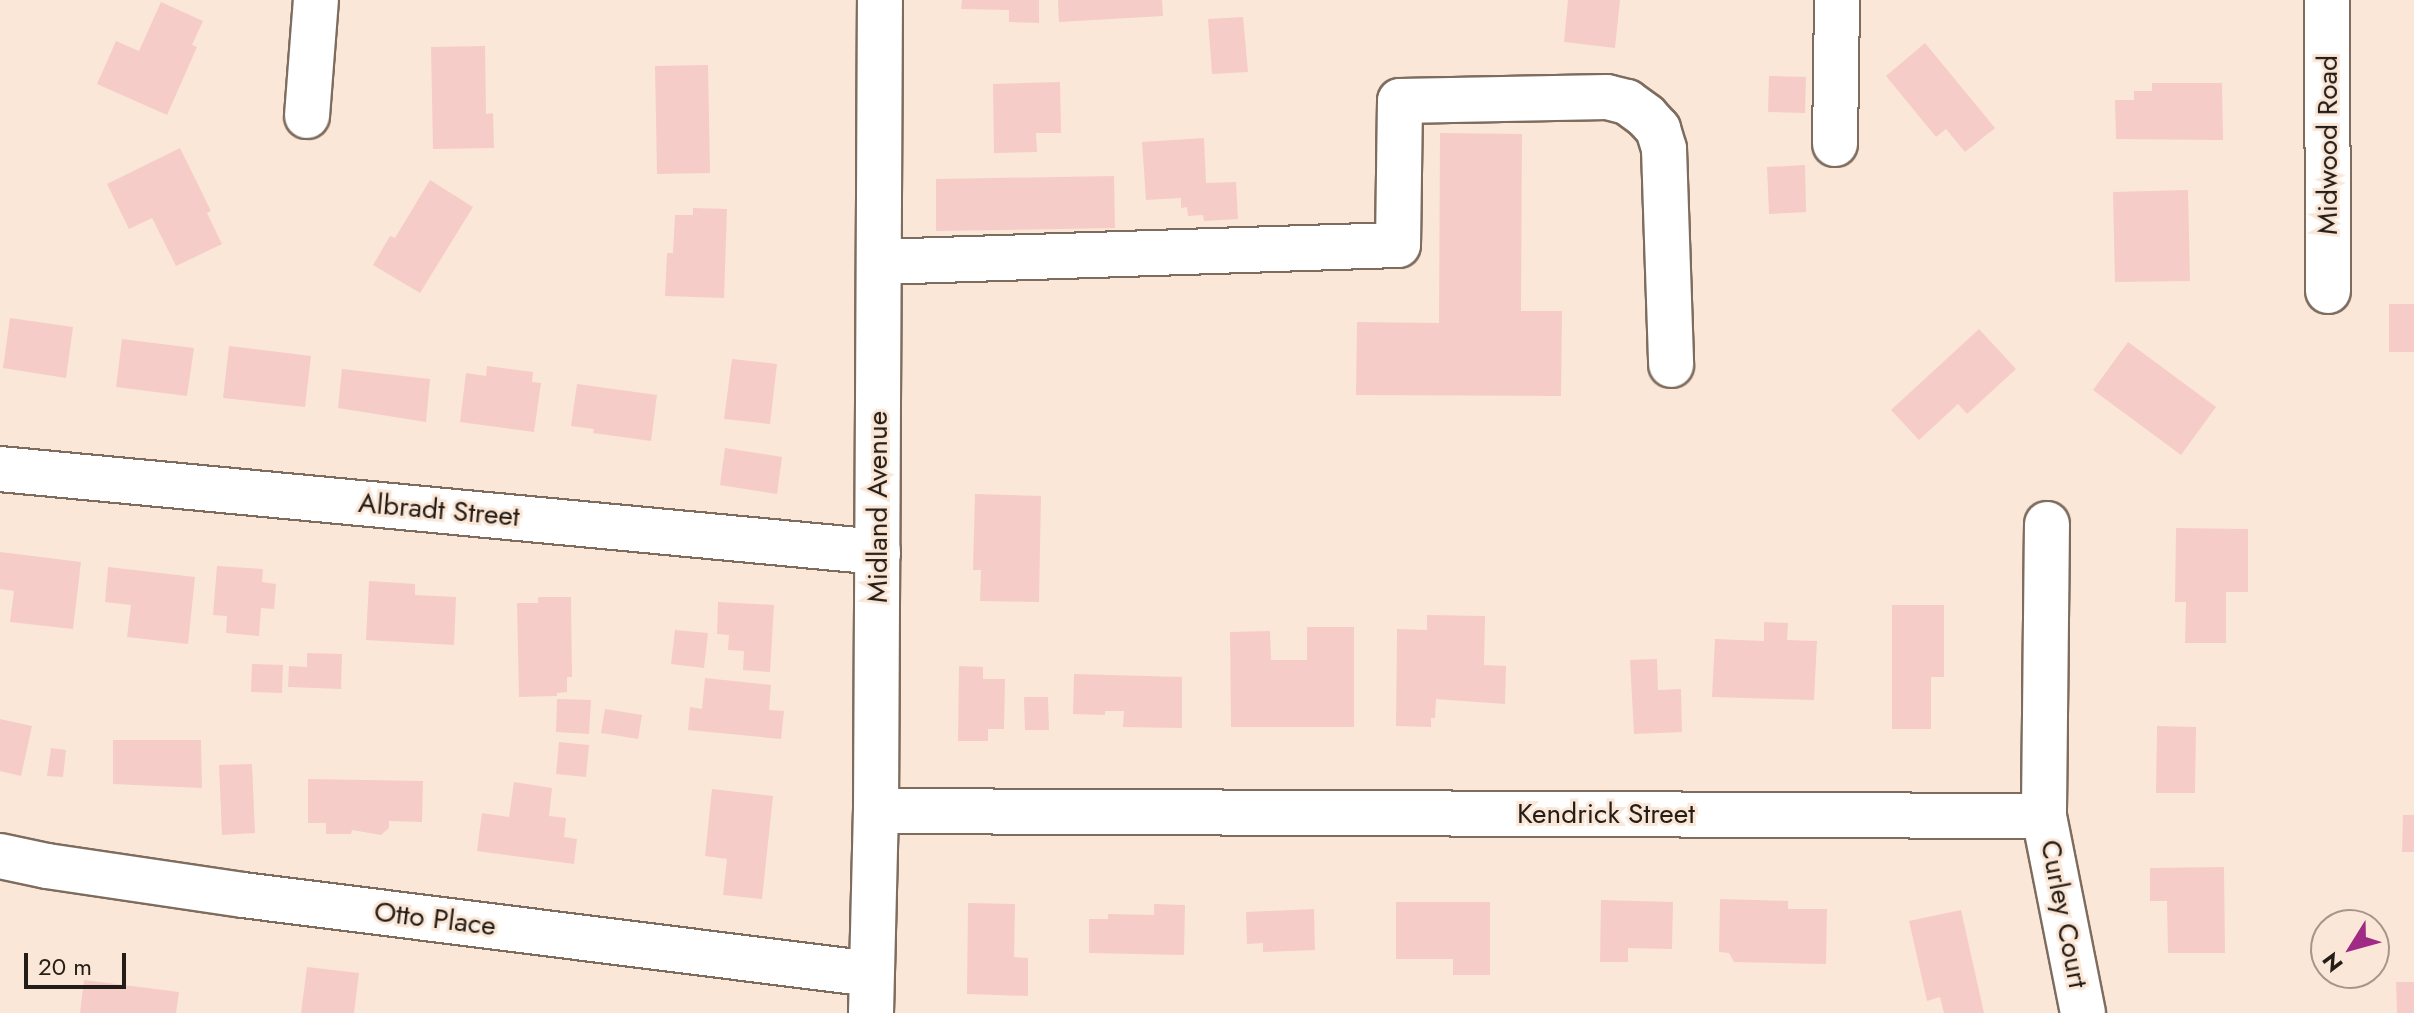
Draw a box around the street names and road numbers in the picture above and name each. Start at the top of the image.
street label: Midwood Road [2311,55,2345,235]
street label: Midland Avenue [861,411,895,603]
street label: Albradt Street [357,486,521,534]
street label: Kendrick Street [1517,797,1695,831]
street label: Curley Court [2033,837,2095,991]
street label: Otto Place [372,895,498,943]

